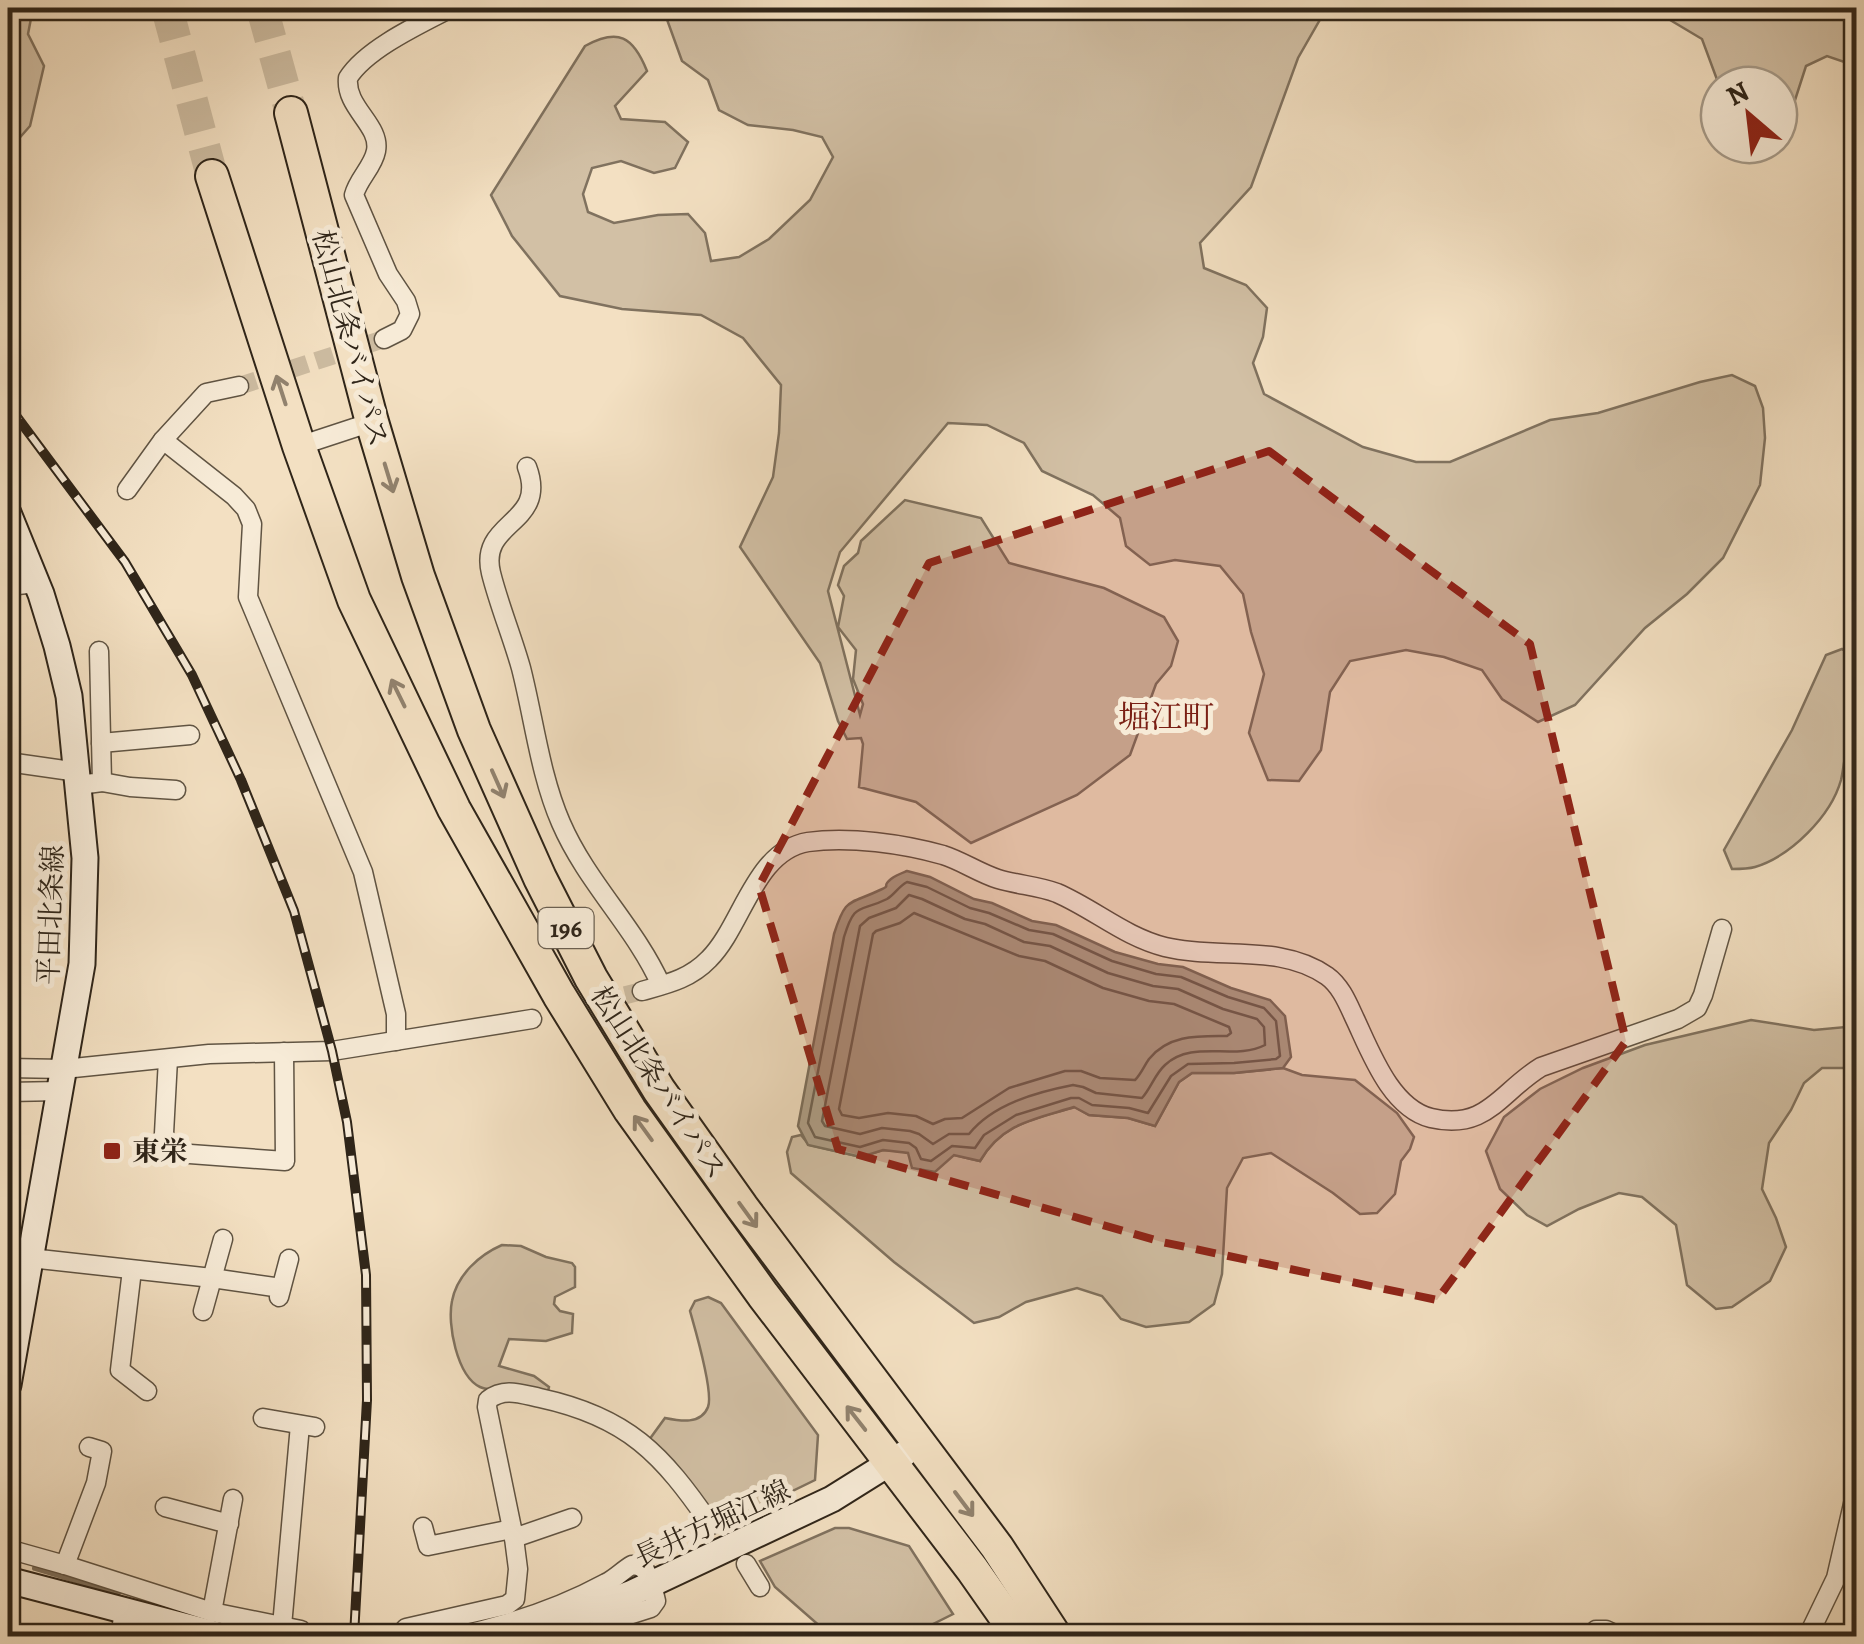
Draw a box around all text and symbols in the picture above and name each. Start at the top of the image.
north arrow [1699,65,1799,165]
text: N [1720,72,1756,115]
street label: 松山北条バイパス [303,225,397,451]
one-way arrow [271,375,289,406]
one-way arrow [381,462,399,493]
one-way arrow [388,678,407,708]
district label: 堀江町 [1118,695,1214,739]
one-way arrow [490,768,508,799]
street label: 平田北条線 [30,844,72,986]
road number: 196 [538,908,594,948]
street label: 松山北条バイパス [581,978,735,1187]
one-way arrow [633,1115,654,1142]
place label: 東栄 [132,1133,188,1171]
marker: 東栄 [101,1140,123,1162]
one-way arrow [737,1201,758,1228]
one-way arrow [845,1406,867,1432]
street label: 長井方堀江線 [628,1471,797,1577]
one-way arrow [952,1490,974,1516]

